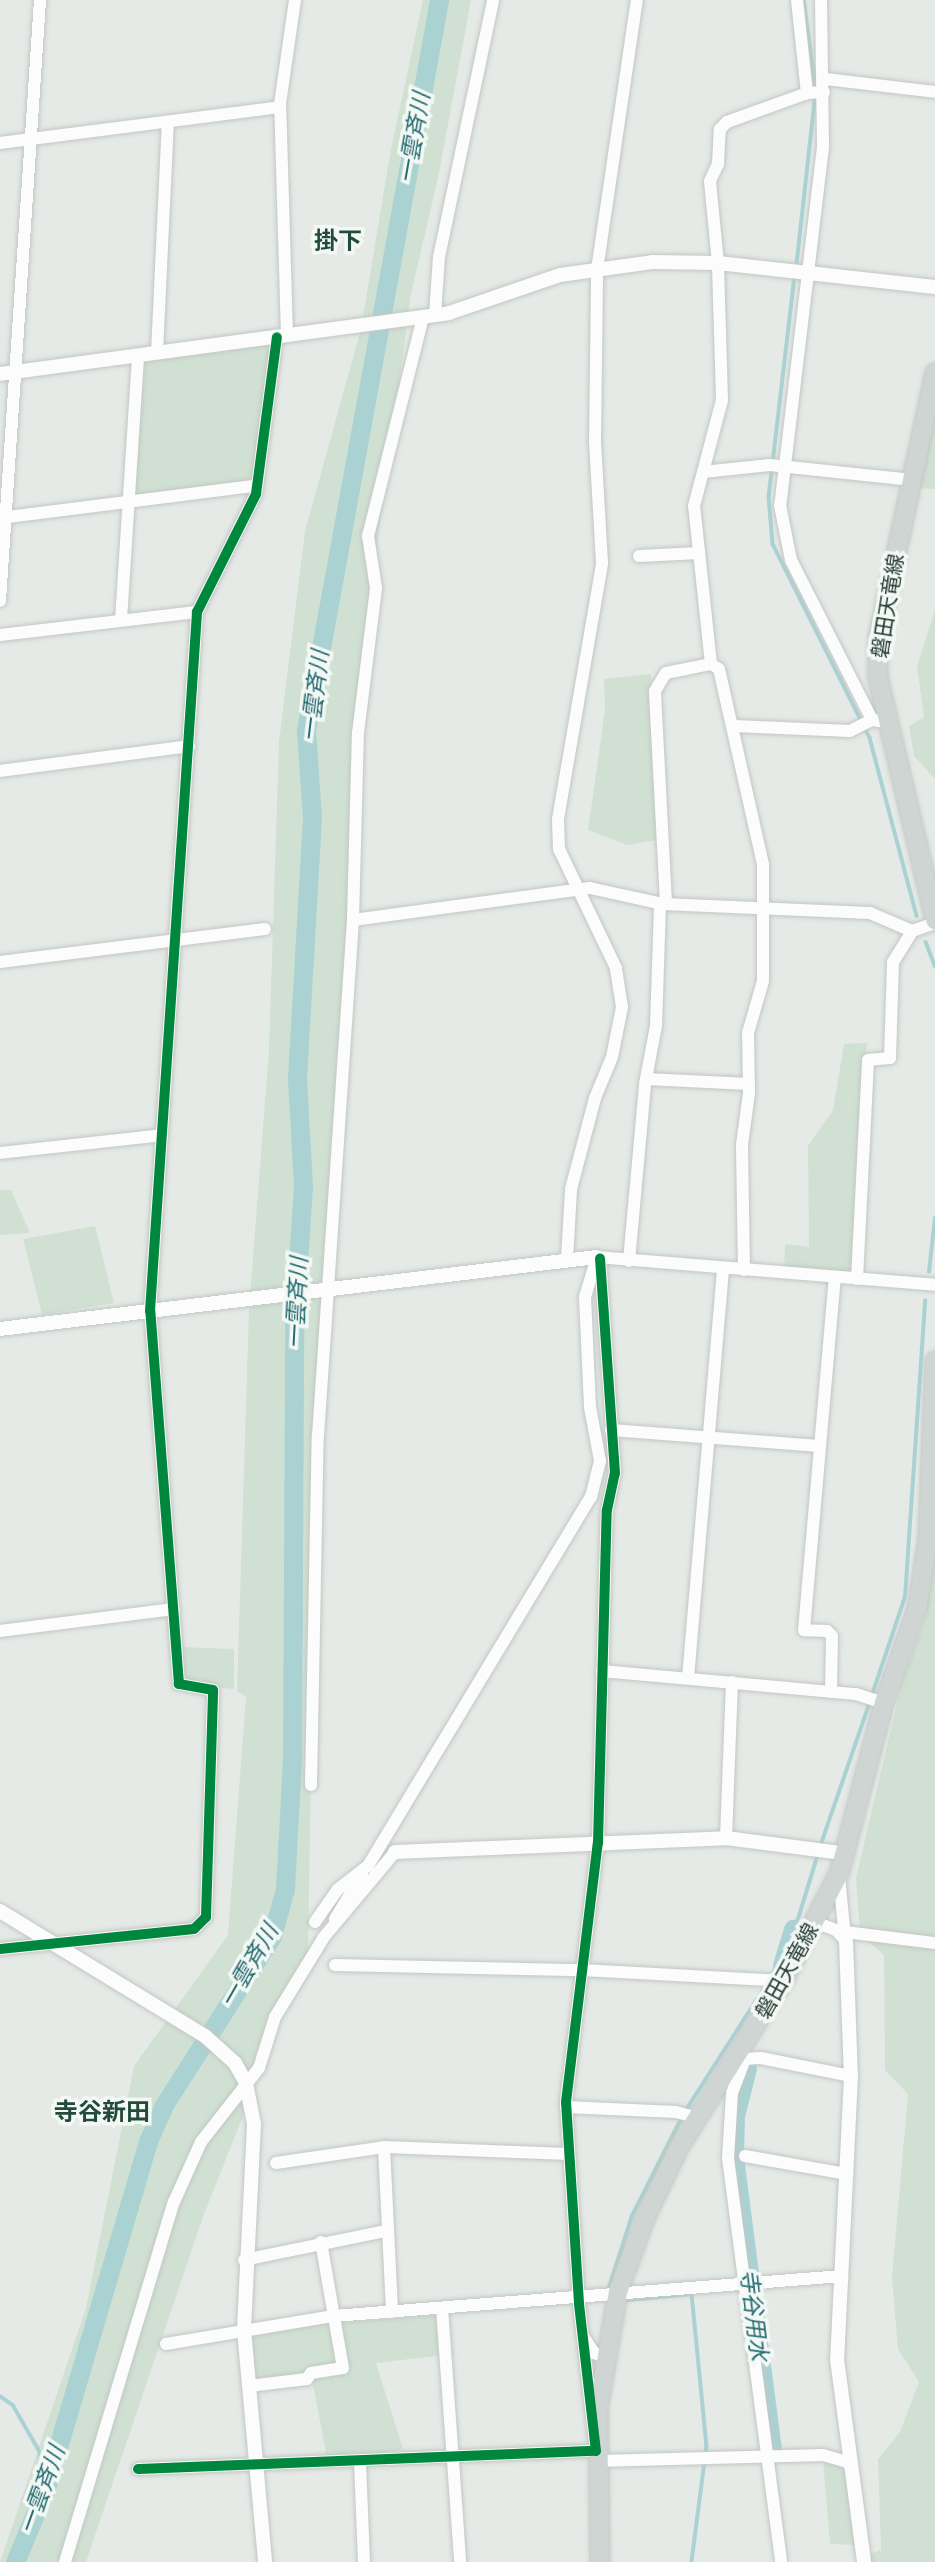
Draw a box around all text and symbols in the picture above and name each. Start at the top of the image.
water label: 一雲斉川 [392,90,436,186]
district label: 掛下 [314,227,362,255]
street label: 磐田天竜線 [867,552,909,660]
water label: 一雲斉川 [296,649,334,743]
water label: 一雲斉川 [281,1256,313,1350]
water label: 一雲斉川 [214,1919,284,2013]
street label: 磐田天竜線 [751,1919,823,2023]
district label: 寺谷新田 [54,2098,150,2126]
water label: 寺谷用水 [735,2268,773,2362]
water label: 一雲斉川 [13,2442,71,2538]

